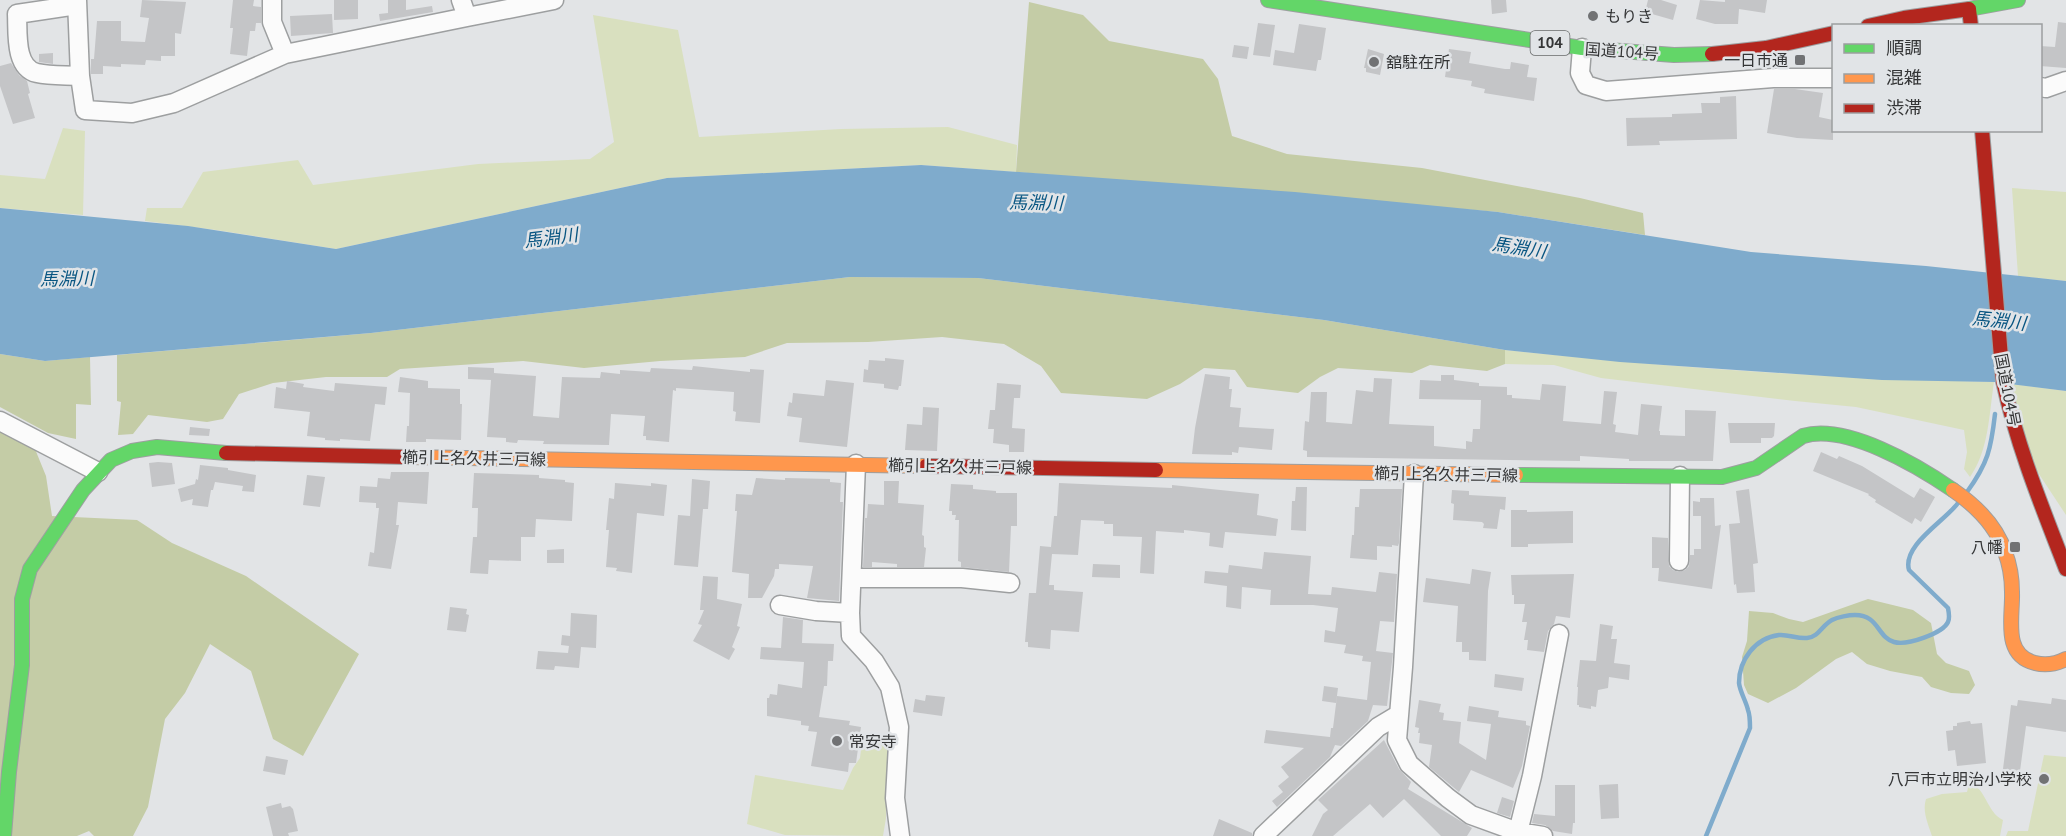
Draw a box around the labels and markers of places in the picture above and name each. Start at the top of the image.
place label: もりき [1605,6,1653,26]
marker: もりき [1586,9,1600,23]
place label: 一日市通 [1724,50,1788,70]
place label: 舘駐在所 [1386,52,1450,72]
marker: 一日市通 [1793,53,1807,67]
marker: 舘駐在所 [1367,55,1381,69]
place label: 八幡 [1971,537,2003,557]
marker: 八幡 [2008,540,2022,554]
place label: 常安寺 [849,731,897,751]
marker: 常安寺 [830,734,844,748]
place label: 八戸市立明治小学校 [1888,769,2032,789]
marker: 八戸市立明治小学校 [2037,772,2051,786]

